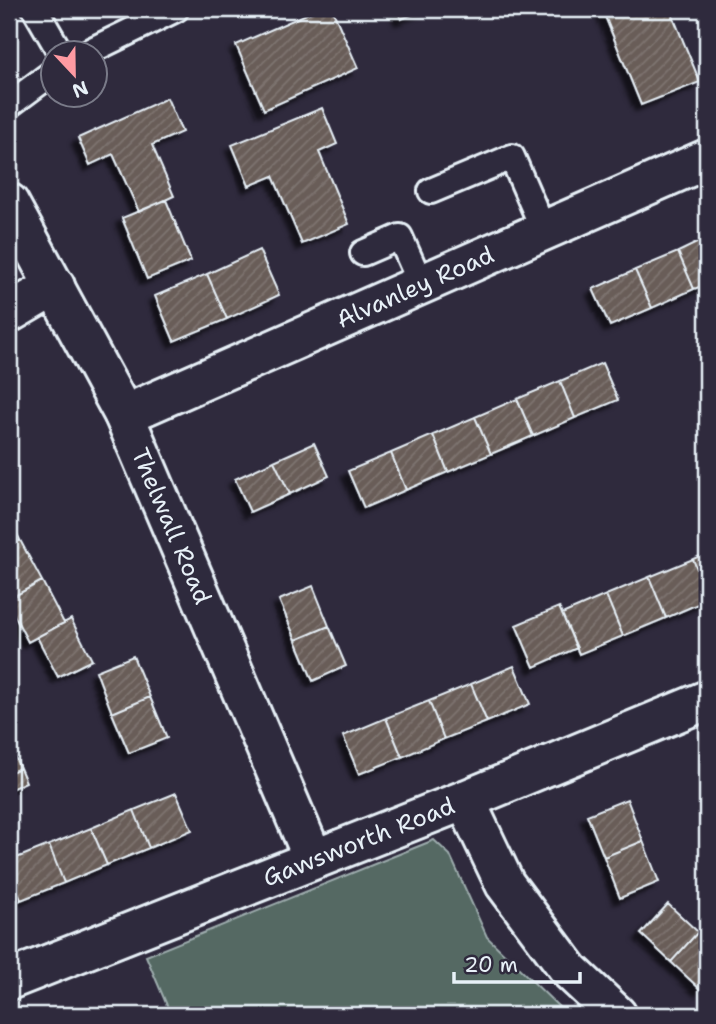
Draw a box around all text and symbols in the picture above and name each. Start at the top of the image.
north arrow [38,38,108,108]
text: N [69,75,92,104]
street label: Alvanley Road [331,239,499,336]
street label: Thelwall Road [124,443,219,609]
street label: Gawsworth Road [258,790,459,894]
scale bar [454,940,580,984]
text: 20 m [464,951,518,979]

